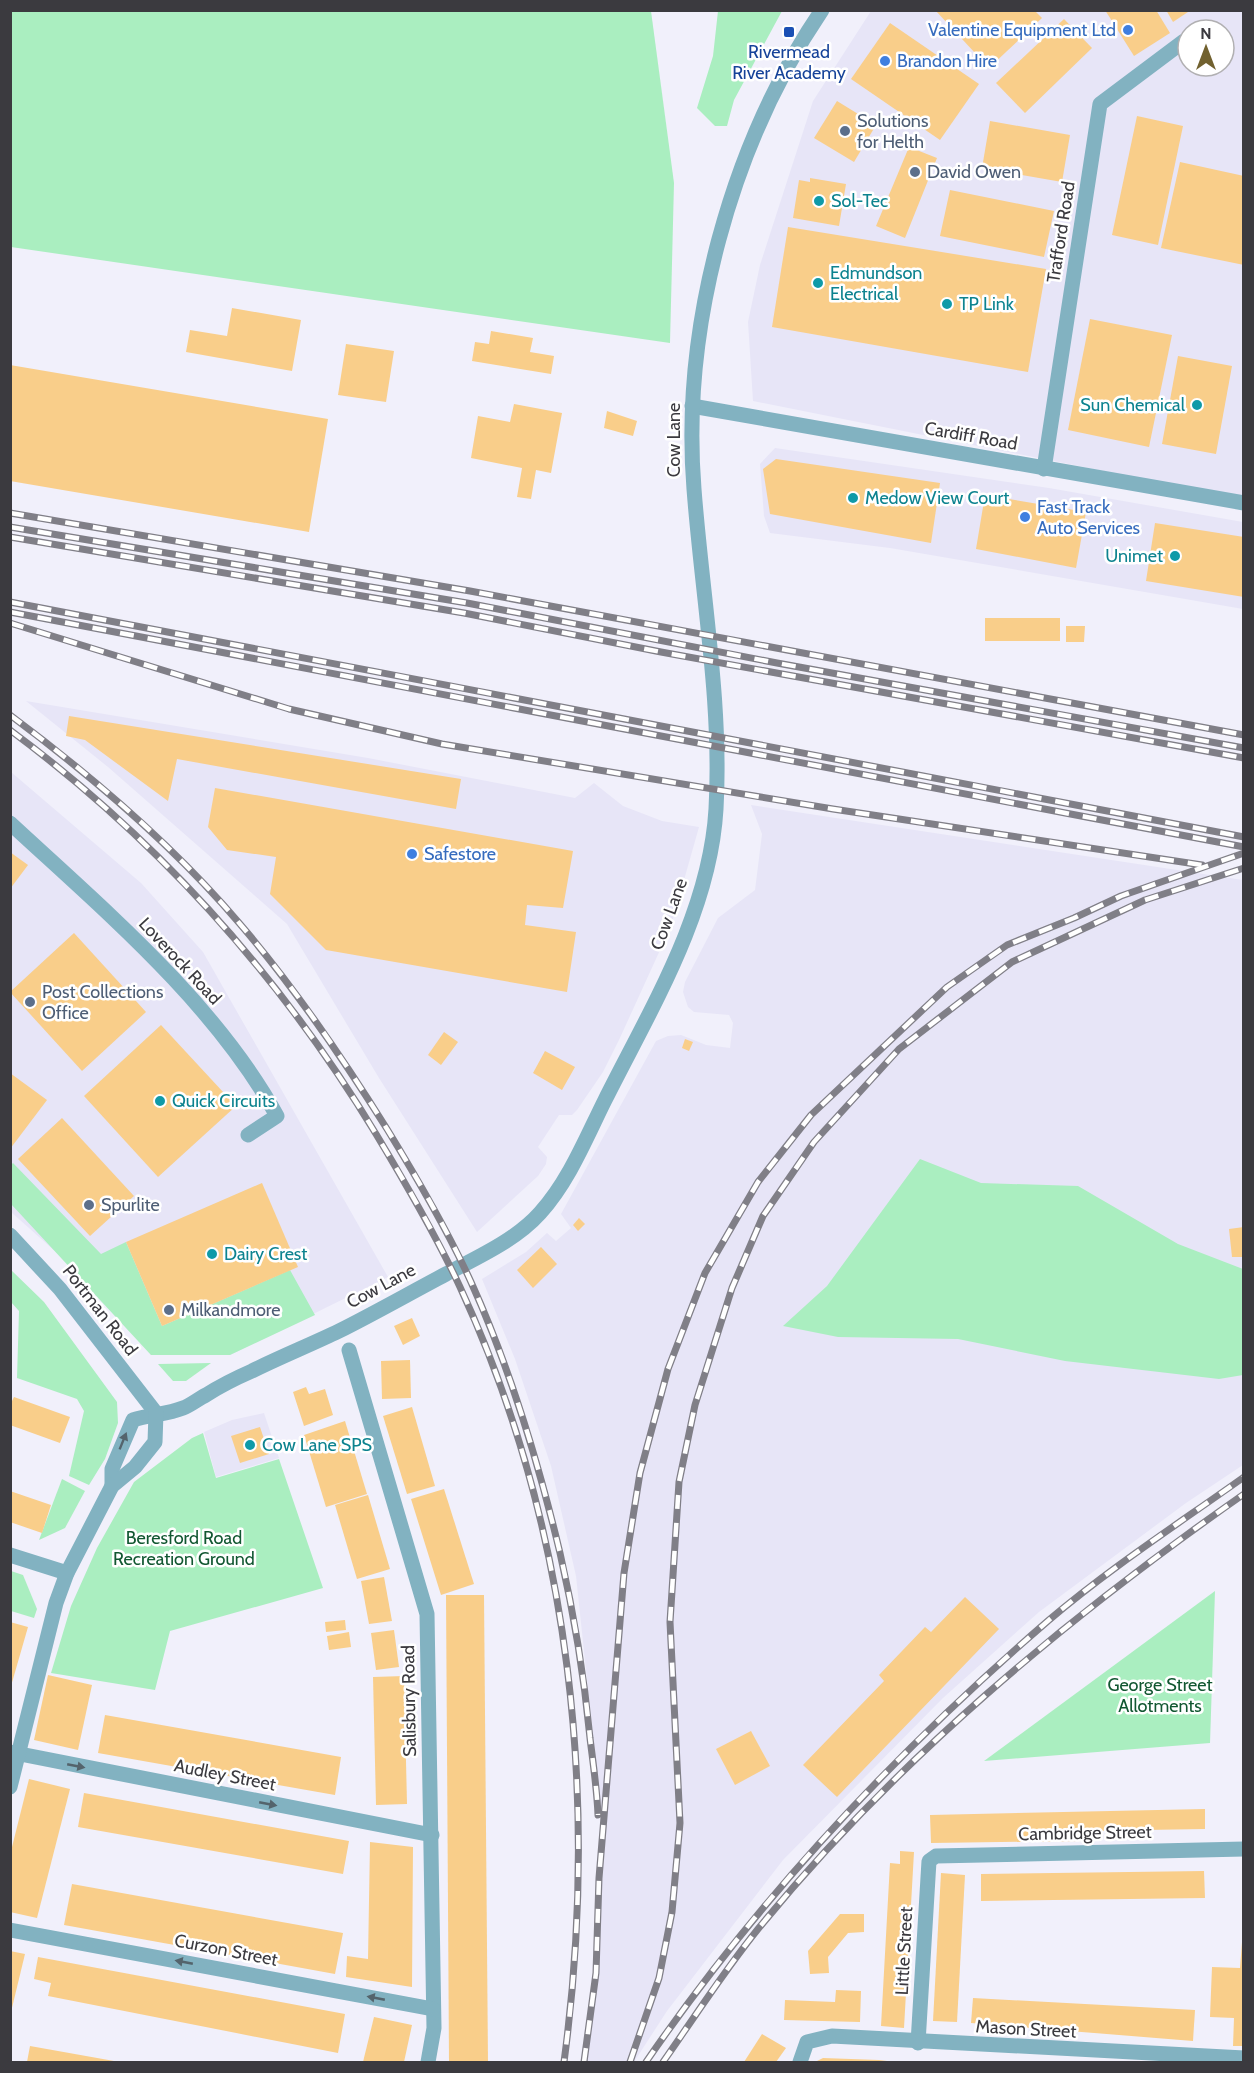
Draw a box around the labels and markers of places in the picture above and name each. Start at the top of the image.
place label: Valentine Equipment Ltd [928,19,1116,41]
marker: Valentine Equipment Ltd [1121,23,1135,37]
marker: Rivermead River Academy [782,25,796,39]
place label: Rivermead River Academy [732,41,846,84]
place label: Brandon Hire [897,50,997,72]
marker: Brandon Hire [878,54,892,68]
place label: Solutions for Helth [857,110,928,153]
marker: Solutions for Helth [838,124,852,138]
place label: David Owen [927,161,1021,183]
marker: David Owen [908,165,922,179]
place label: Sol-Tec [831,190,888,212]
marker: Sol-Tec [812,194,826,208]
place label: Edmundson Electrical [830,262,922,305]
marker: Edmundson Electrical [811,276,825,290]
place label: TP Link [959,293,1015,315]
marker: TP Link [940,297,954,311]
place label: Sun Chemical [1080,394,1186,416]
marker: Sun Chemical [1190,398,1204,412]
place label: Medow View Court [865,487,1009,509]
marker: Medow View Court [846,491,860,505]
place label: Fast Track Auto Services [1037,496,1140,539]
marker: Fast Track Auto Services [1018,510,1032,524]
place label: Unimet [1105,545,1163,567]
marker: Unimet [1168,549,1182,563]
place label: Safestore [424,843,496,865]
marker: Safestore [405,847,419,861]
place label: Post Collections Office [42,981,163,1024]
marker: Post Collections Office [23,995,37,1009]
place label: Quick Circuits [172,1090,275,1112]
marker: Quick Circuits [153,1094,167,1108]
place label: Spurlite [101,1194,160,1216]
marker: Spurlite [82,1198,96,1212]
place label: Dairy Crest [224,1243,307,1265]
marker: Dairy Crest [205,1247,219,1261]
place label: Milkandmore [181,1299,281,1321]
marker: Milkandmore [162,1303,176,1317]
place label: Cow Lane SPS [262,1434,372,1456]
marker: Cow Lane SPS [243,1438,257,1452]

